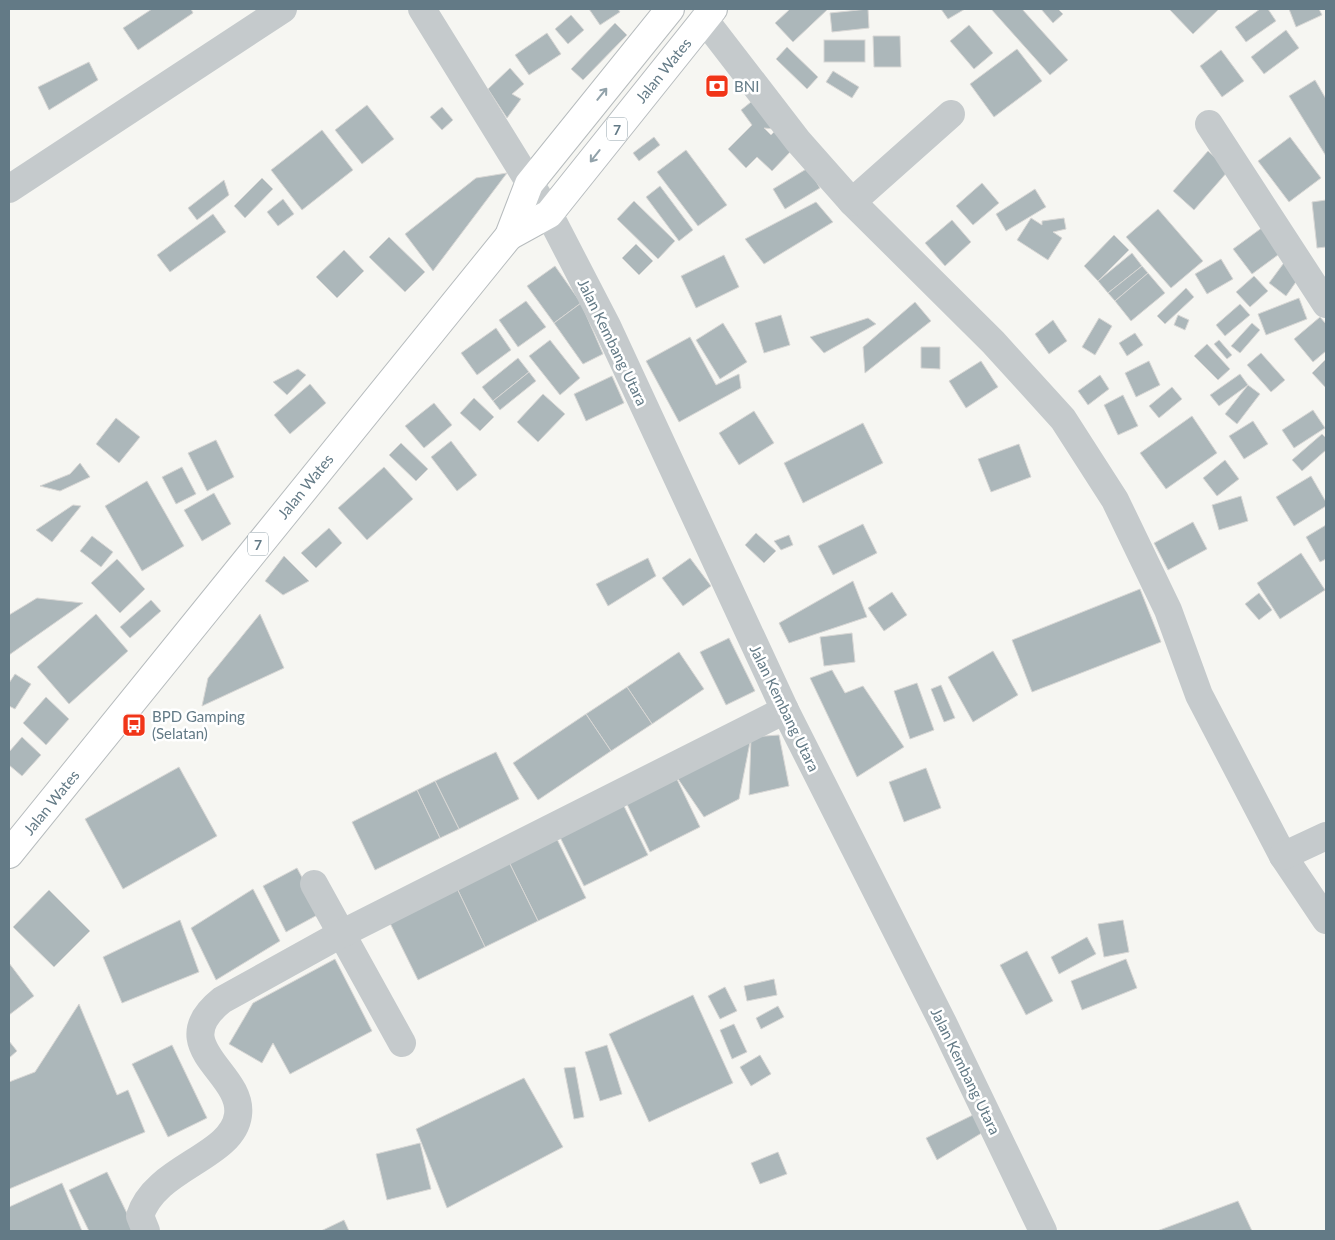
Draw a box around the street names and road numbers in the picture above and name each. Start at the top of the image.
street label: Jalan Wates [631,34,695,106]
road number: 7 [607,118,627,140]
street label: Jalan Kembang Utara [575,276,651,408]
street label: Jalan Wates [273,450,337,522]
road number: 7 [248,532,268,556]
street label: Jalan Kembang Utara [747,642,823,774]
street label: Jalan Wates [19,766,83,838]
street label: Jalan Kembang Utara [928,1005,1004,1137]

